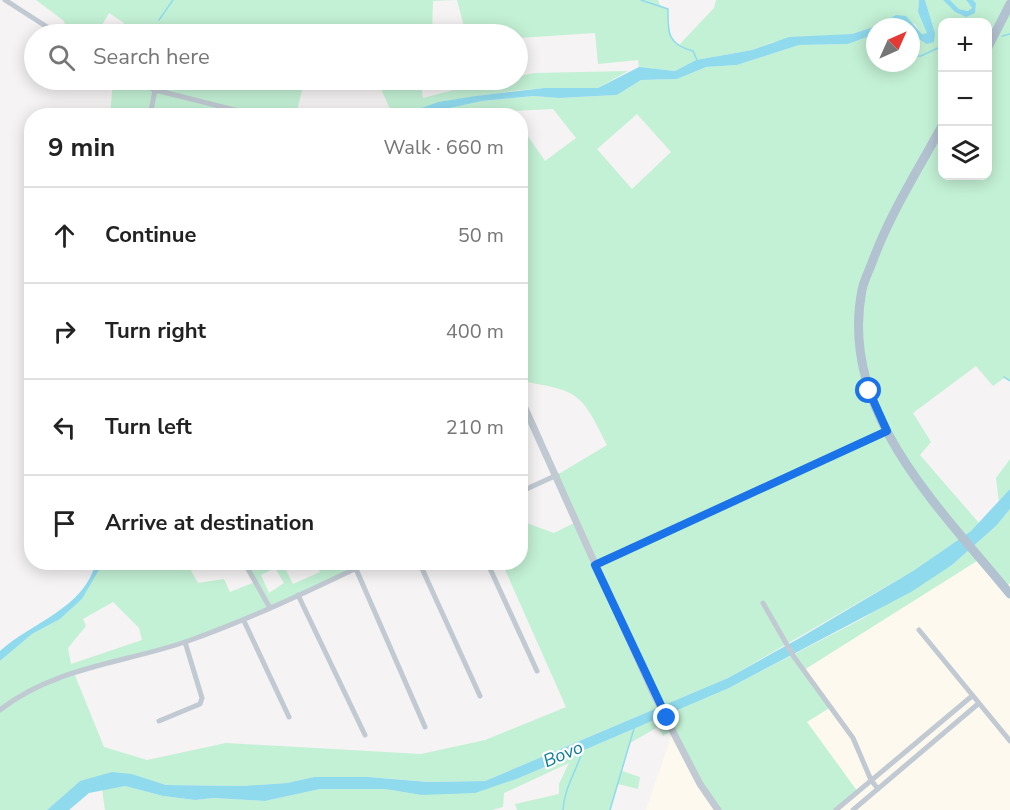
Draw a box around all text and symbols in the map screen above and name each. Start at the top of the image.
north arrow [866,18,920,72]
map controls [938,18,992,180]
button: + [938,18,992,72]
search box [24,24,528,90]
icon: search [45,41,78,74]
text: Search here [93,42,210,72]
button: − [938,72,992,126]
button: layers [938,126,992,180]
text: 9 min [48,130,115,165]
text: Walk · 660 m [384,134,504,161]
icon: ahead [48,219,81,252]
text: Continue [105,220,196,250]
text: 50 m [458,222,504,249]
icon: right [48,315,81,348]
text: Turn right [105,316,206,346]
text: 400 m [446,318,504,345]
route start [855,377,881,403]
icon: left [48,411,81,444]
text: Turn left [105,412,192,442]
text: 210 m [446,414,504,441]
icon: arrive [48,507,81,540]
text: Arrive at destination [105,508,314,538]
route end [653,704,679,730]
water label: Bovo [539,735,587,773]

